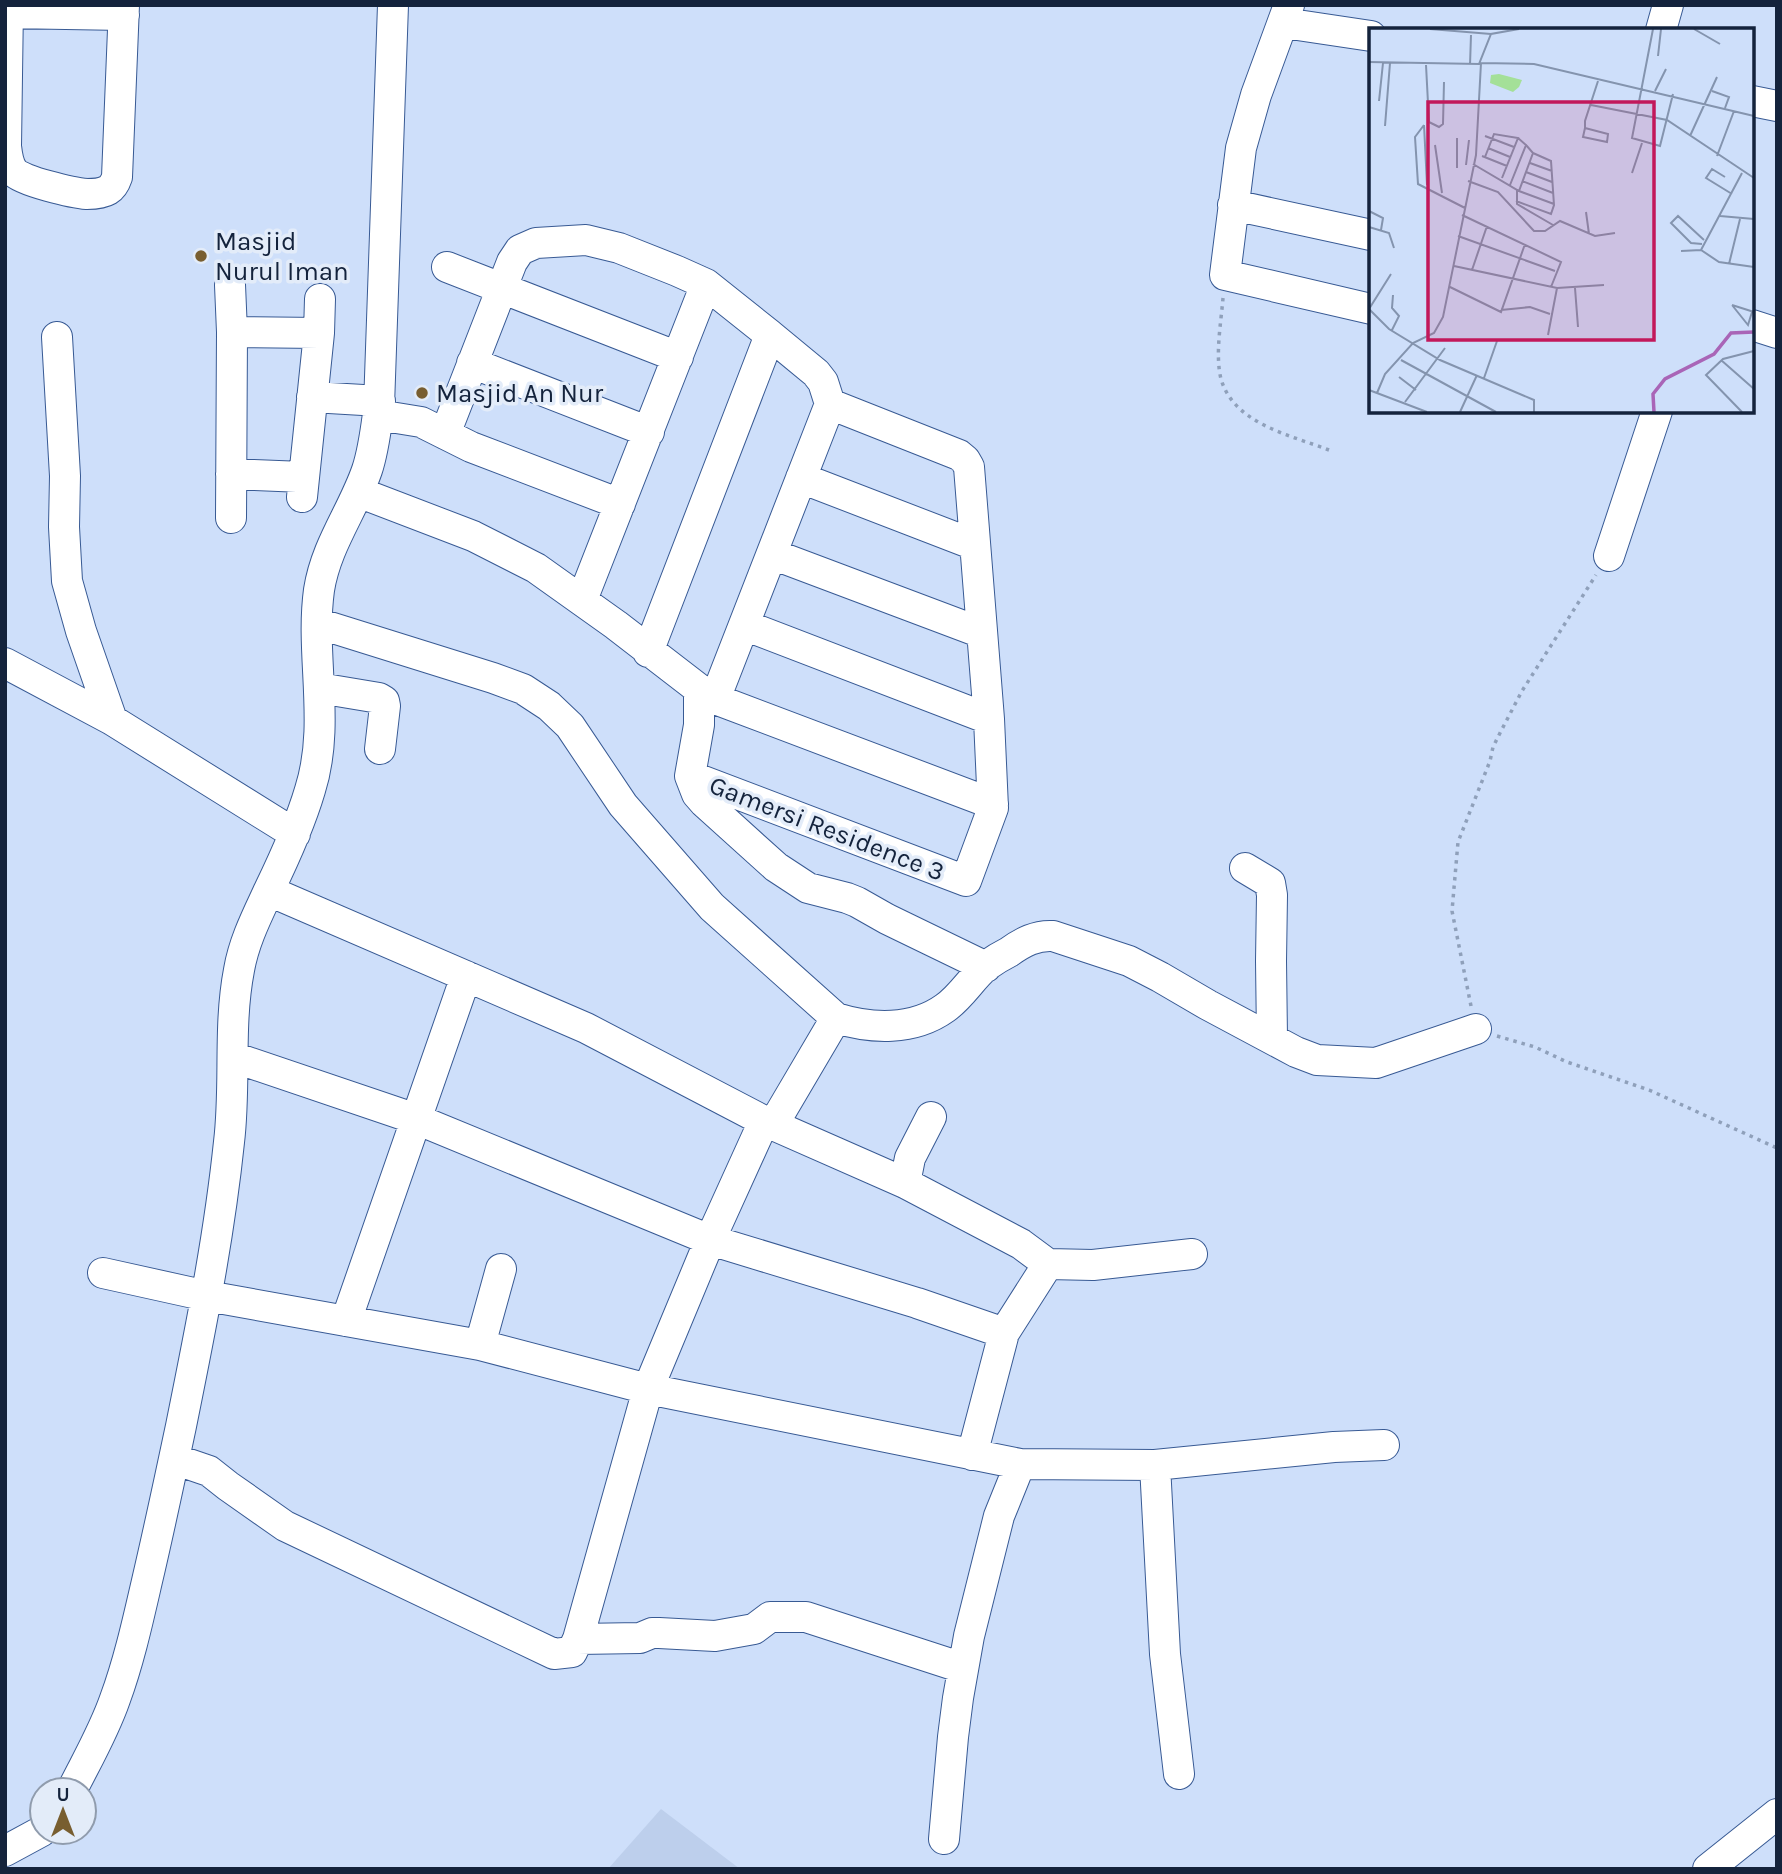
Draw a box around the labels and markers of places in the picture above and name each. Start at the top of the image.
place label: Masjid Nurul Iman [215,226,349,287]
marker: Masjid Nurul Iman [193,248,209,264]
place label: Masjid An Nur [436,378,604,409]
marker: Masjid An Nur [414,385,430,401]

